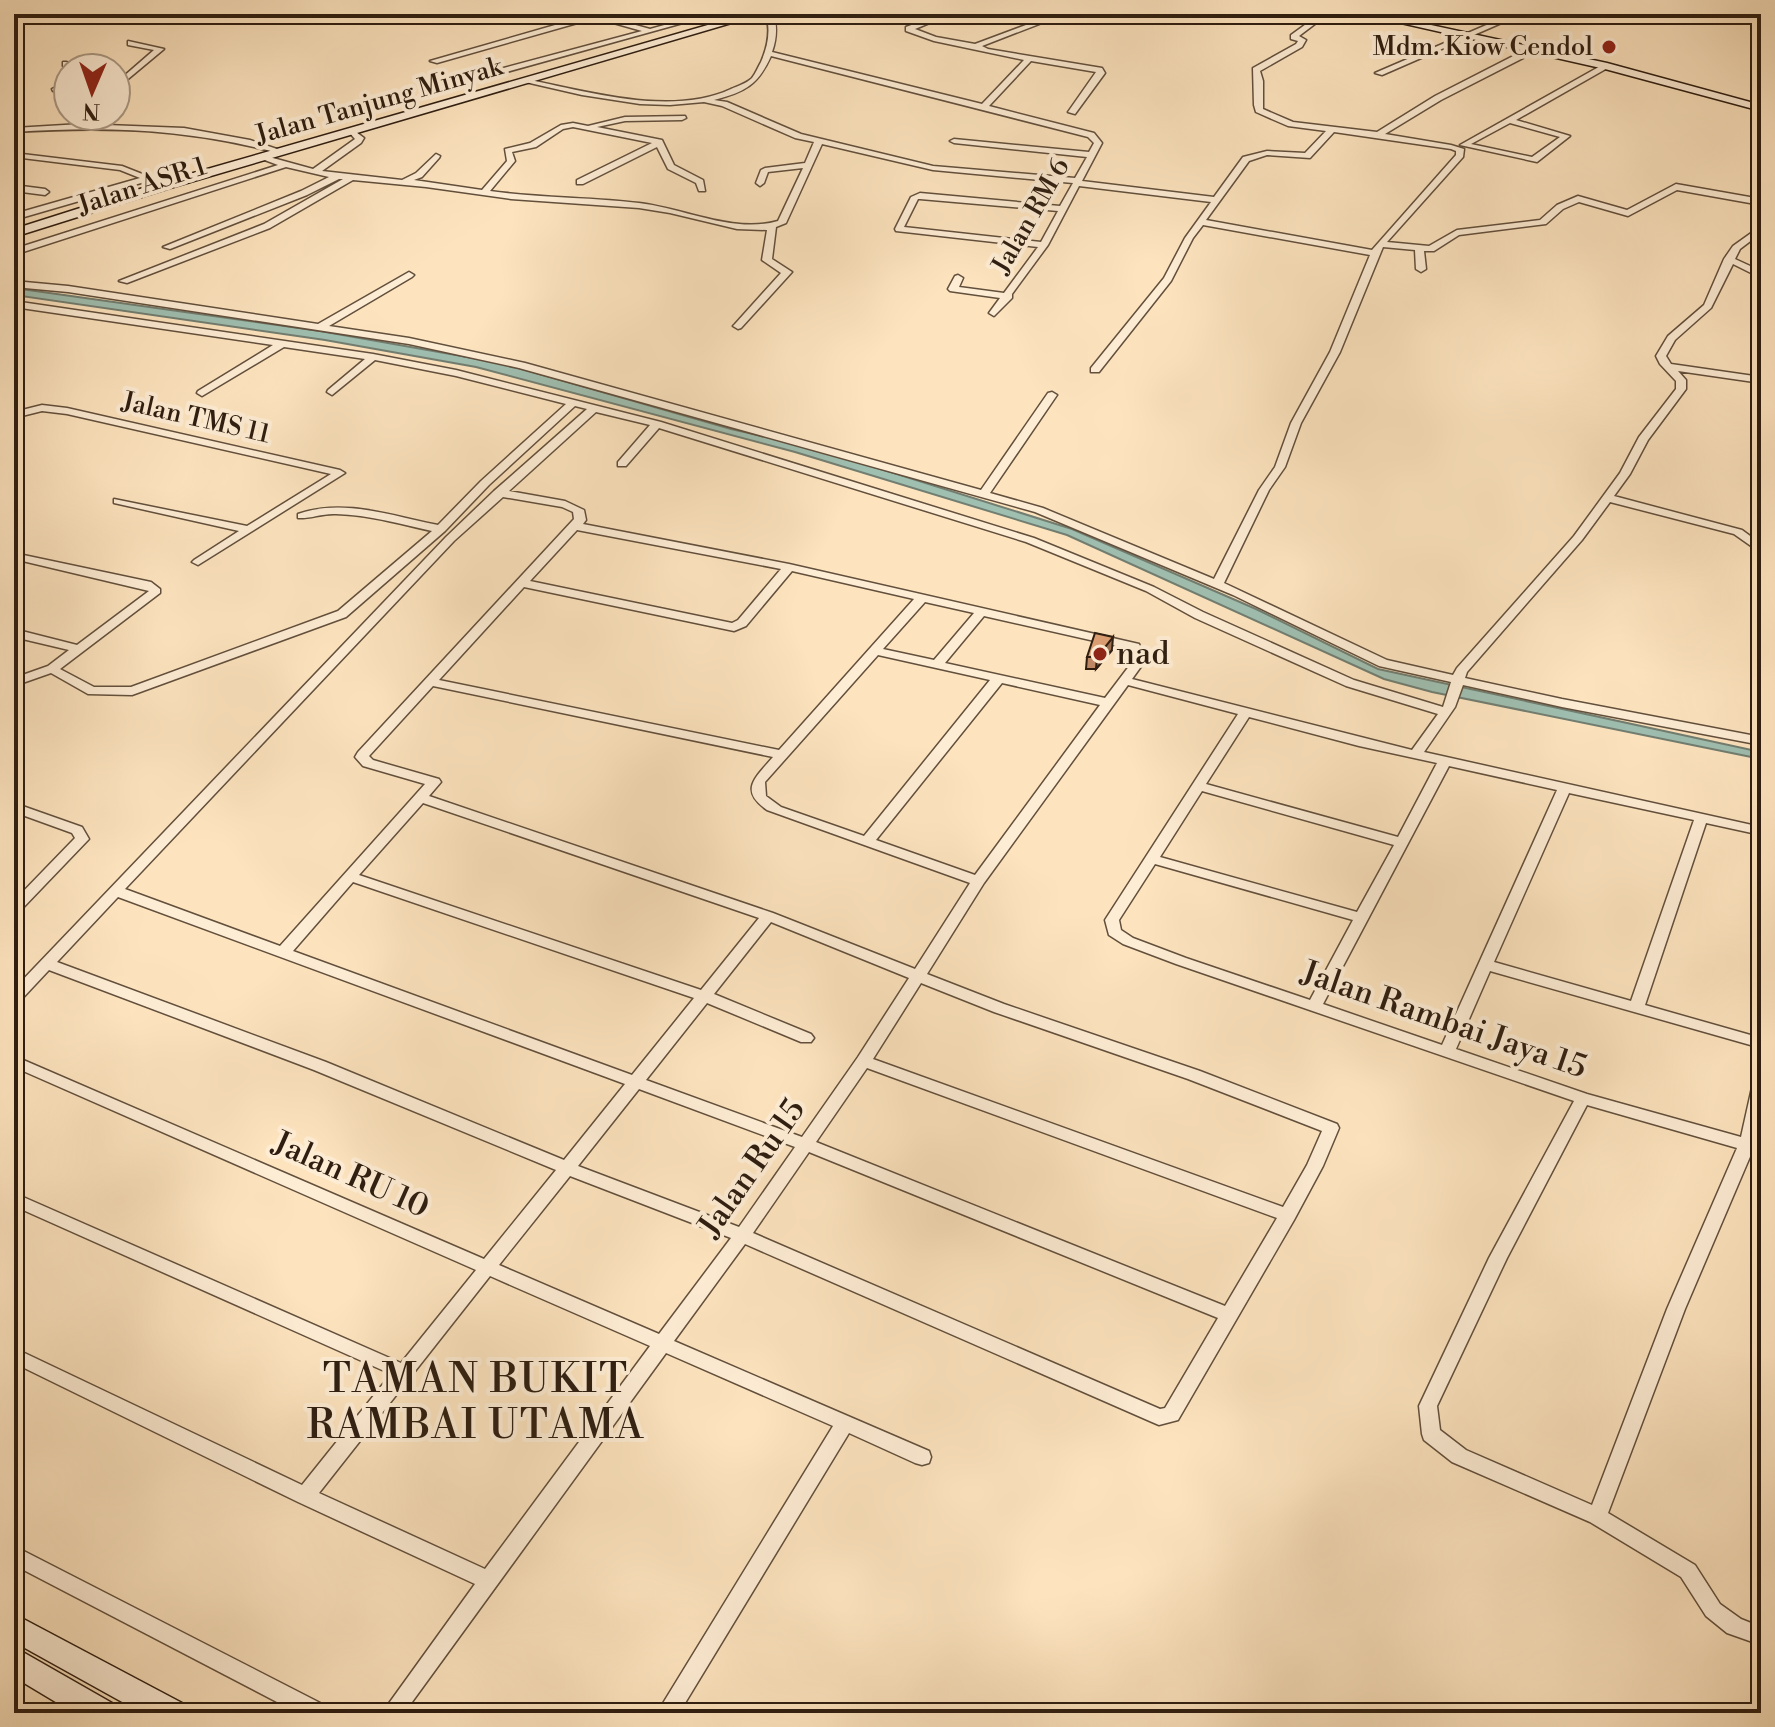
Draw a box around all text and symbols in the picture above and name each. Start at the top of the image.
place label: Mdm. Kiow Cendol [1373,31,1593,63]
marker: Mdm. Kiow Cendol [1600,38,1618,56]
street label: Jalan Tanjung Minyak [251,50,507,152]
north arrow [52,52,132,132]
text: N [82,97,101,124]
street label: Jalan ASR 1 [73,150,210,222]
street label: Jalan RM 6 [985,153,1077,280]
street label: Jalan TMS 11 [118,385,273,451]
place label: nad [1116,634,1169,674]
marker: nad [1091,645,1109,663]
street label: Jalan Rambai Jaya 15 [1295,952,1592,1088]
street label: Jalan Ru 15 [689,1091,814,1246]
street label: Jalan RU 10 [266,1122,435,1227]
district label: TAMAN BUKIT RAMBAI UTAMA [307,1355,645,1451]

